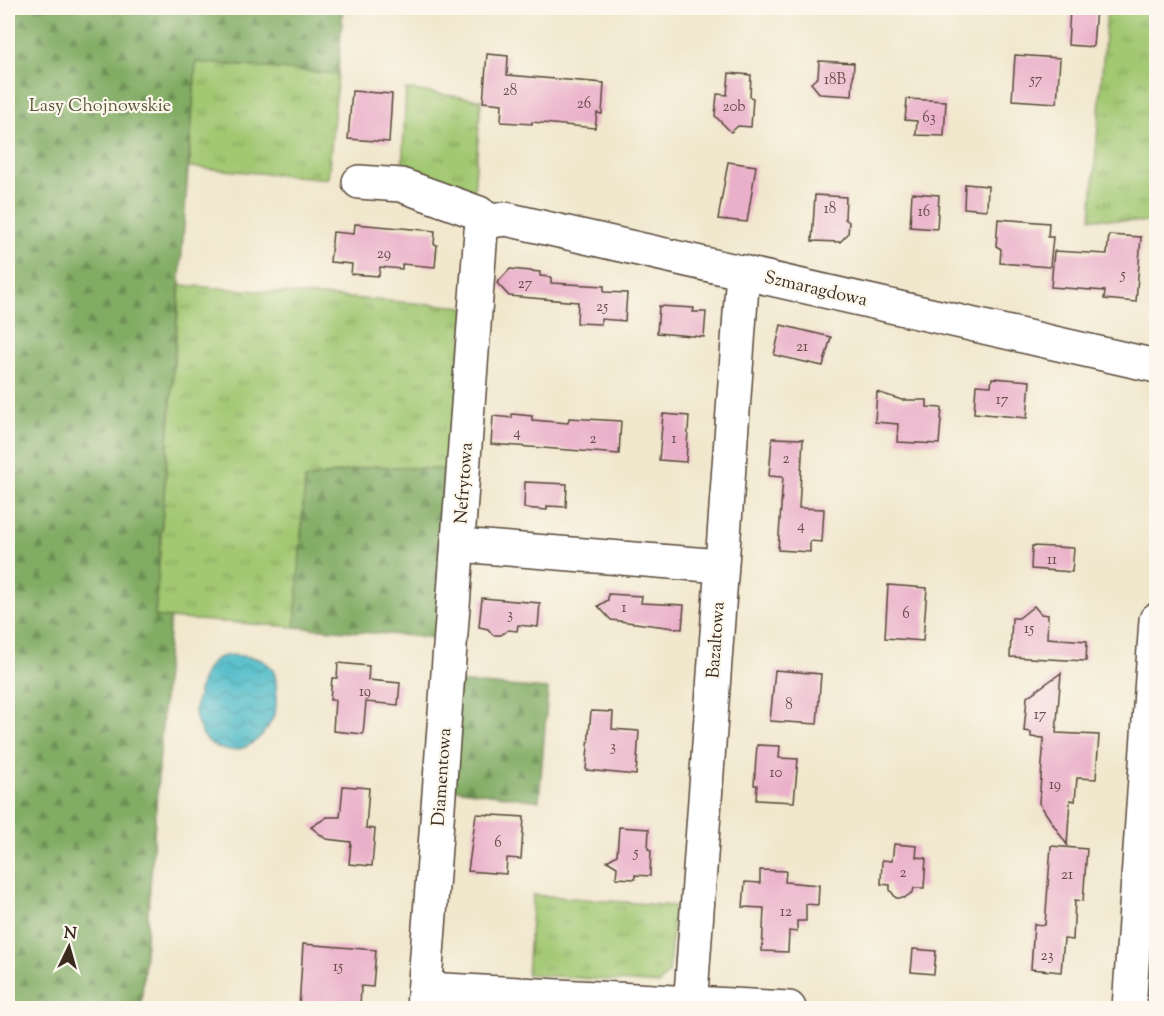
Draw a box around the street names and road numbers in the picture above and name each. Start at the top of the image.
street label: Szmaragdowa [761,265,870,314]
street label: Nefrytowa [449,441,481,525]
street label: Bazaltowa [701,601,733,679]
street label: Diamentowa [427,727,459,827]

